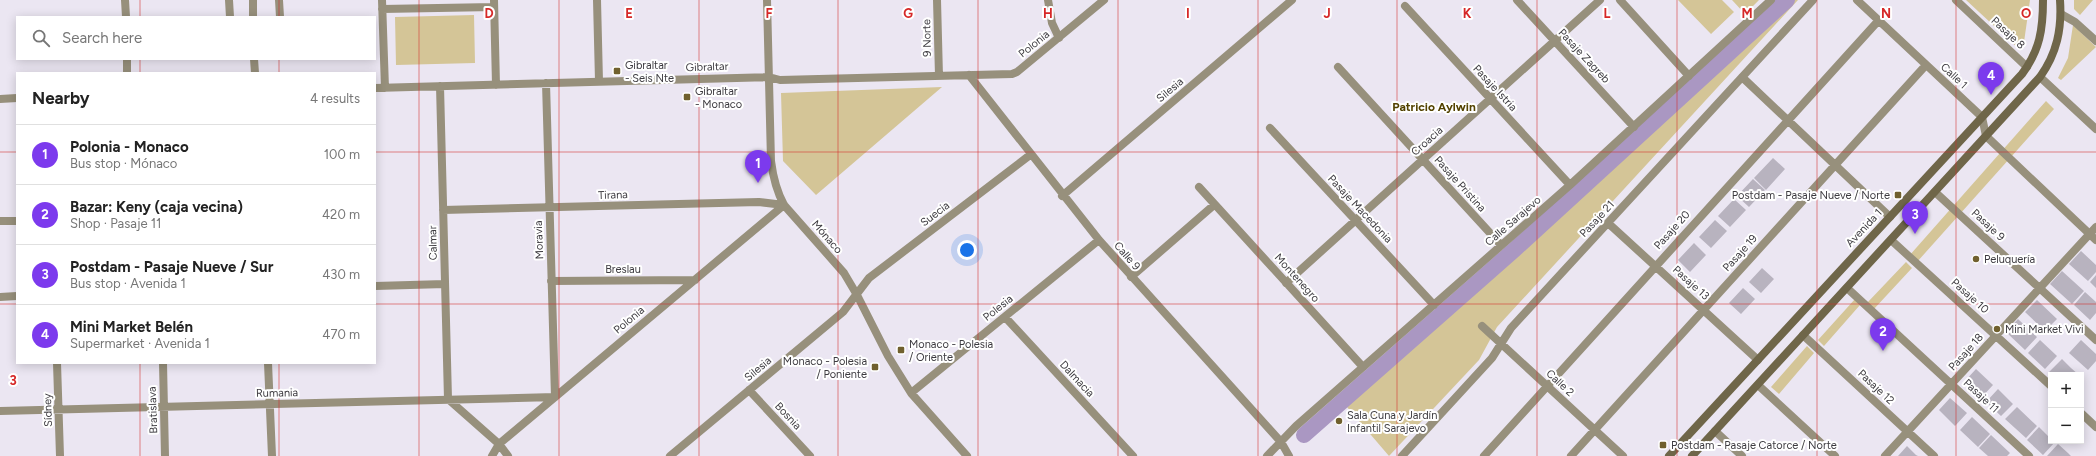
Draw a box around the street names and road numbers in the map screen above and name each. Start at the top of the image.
street label: Pasaje 8 [1989,14,2028,52]
street label: 9 Norte [920,19,934,57]
street label: Pasaje Zagreb [1556,26,1612,86]
street label: Polonia [1016,28,1052,60]
street label: Gibraltar [685,60,729,74]
street label: Calle 1 [1938,60,1970,92]
street label: Pasaje Istria [1470,62,1520,114]
street label: Silesia [1154,75,1186,105]
street label: Croacia [1409,124,1445,158]
street label: Pasaje Pristina [1432,153,1488,215]
street label: Pasaje Macedonia [1325,172,1395,246]
street label: Tirana [598,188,628,202]
street label: Calle Sarajevo [1482,193,1544,249]
street label: Pasaje 21 [1577,198,1617,240]
street label: Suecia [918,199,952,229]
street label: Avenida 1 [1843,206,1885,250]
street label: Pasaje 9 [1969,206,2007,244]
street label: Pasaje 20 [1651,208,1693,252]
street label: Mónaco [809,218,845,256]
street label: Moravia [532,220,546,260]
street label: Calmar [426,225,440,260]
street label: Pasaje 19 [1720,232,1760,274]
street label: Calle 9 [1111,239,1143,273]
street label: Montenegro [1272,251,1322,305]
street label: Breslau [605,263,641,276]
street label: Pasaje 13 [1670,263,1712,303]
street label: Pasaje 10 [1949,276,1991,316]
street label: Polesia [981,292,1015,324]
street label: Polonia [611,304,647,336]
street label: Pasaje 18 [1946,331,1986,373]
street label: Silesia [742,354,774,384]
street label: Dalmacia [1057,358,1097,400]
street label: Calle 2 [1543,367,1577,399]
street label: Pasaje 12 [1855,367,1897,407]
street label: Pasaje 11 [1961,376,2001,416]
street label: Bratislava [146,386,160,434]
street label: Rumania [256,386,298,400]
street label: Sídney [41,393,55,427]
street label: Bosnia [772,400,804,432]

